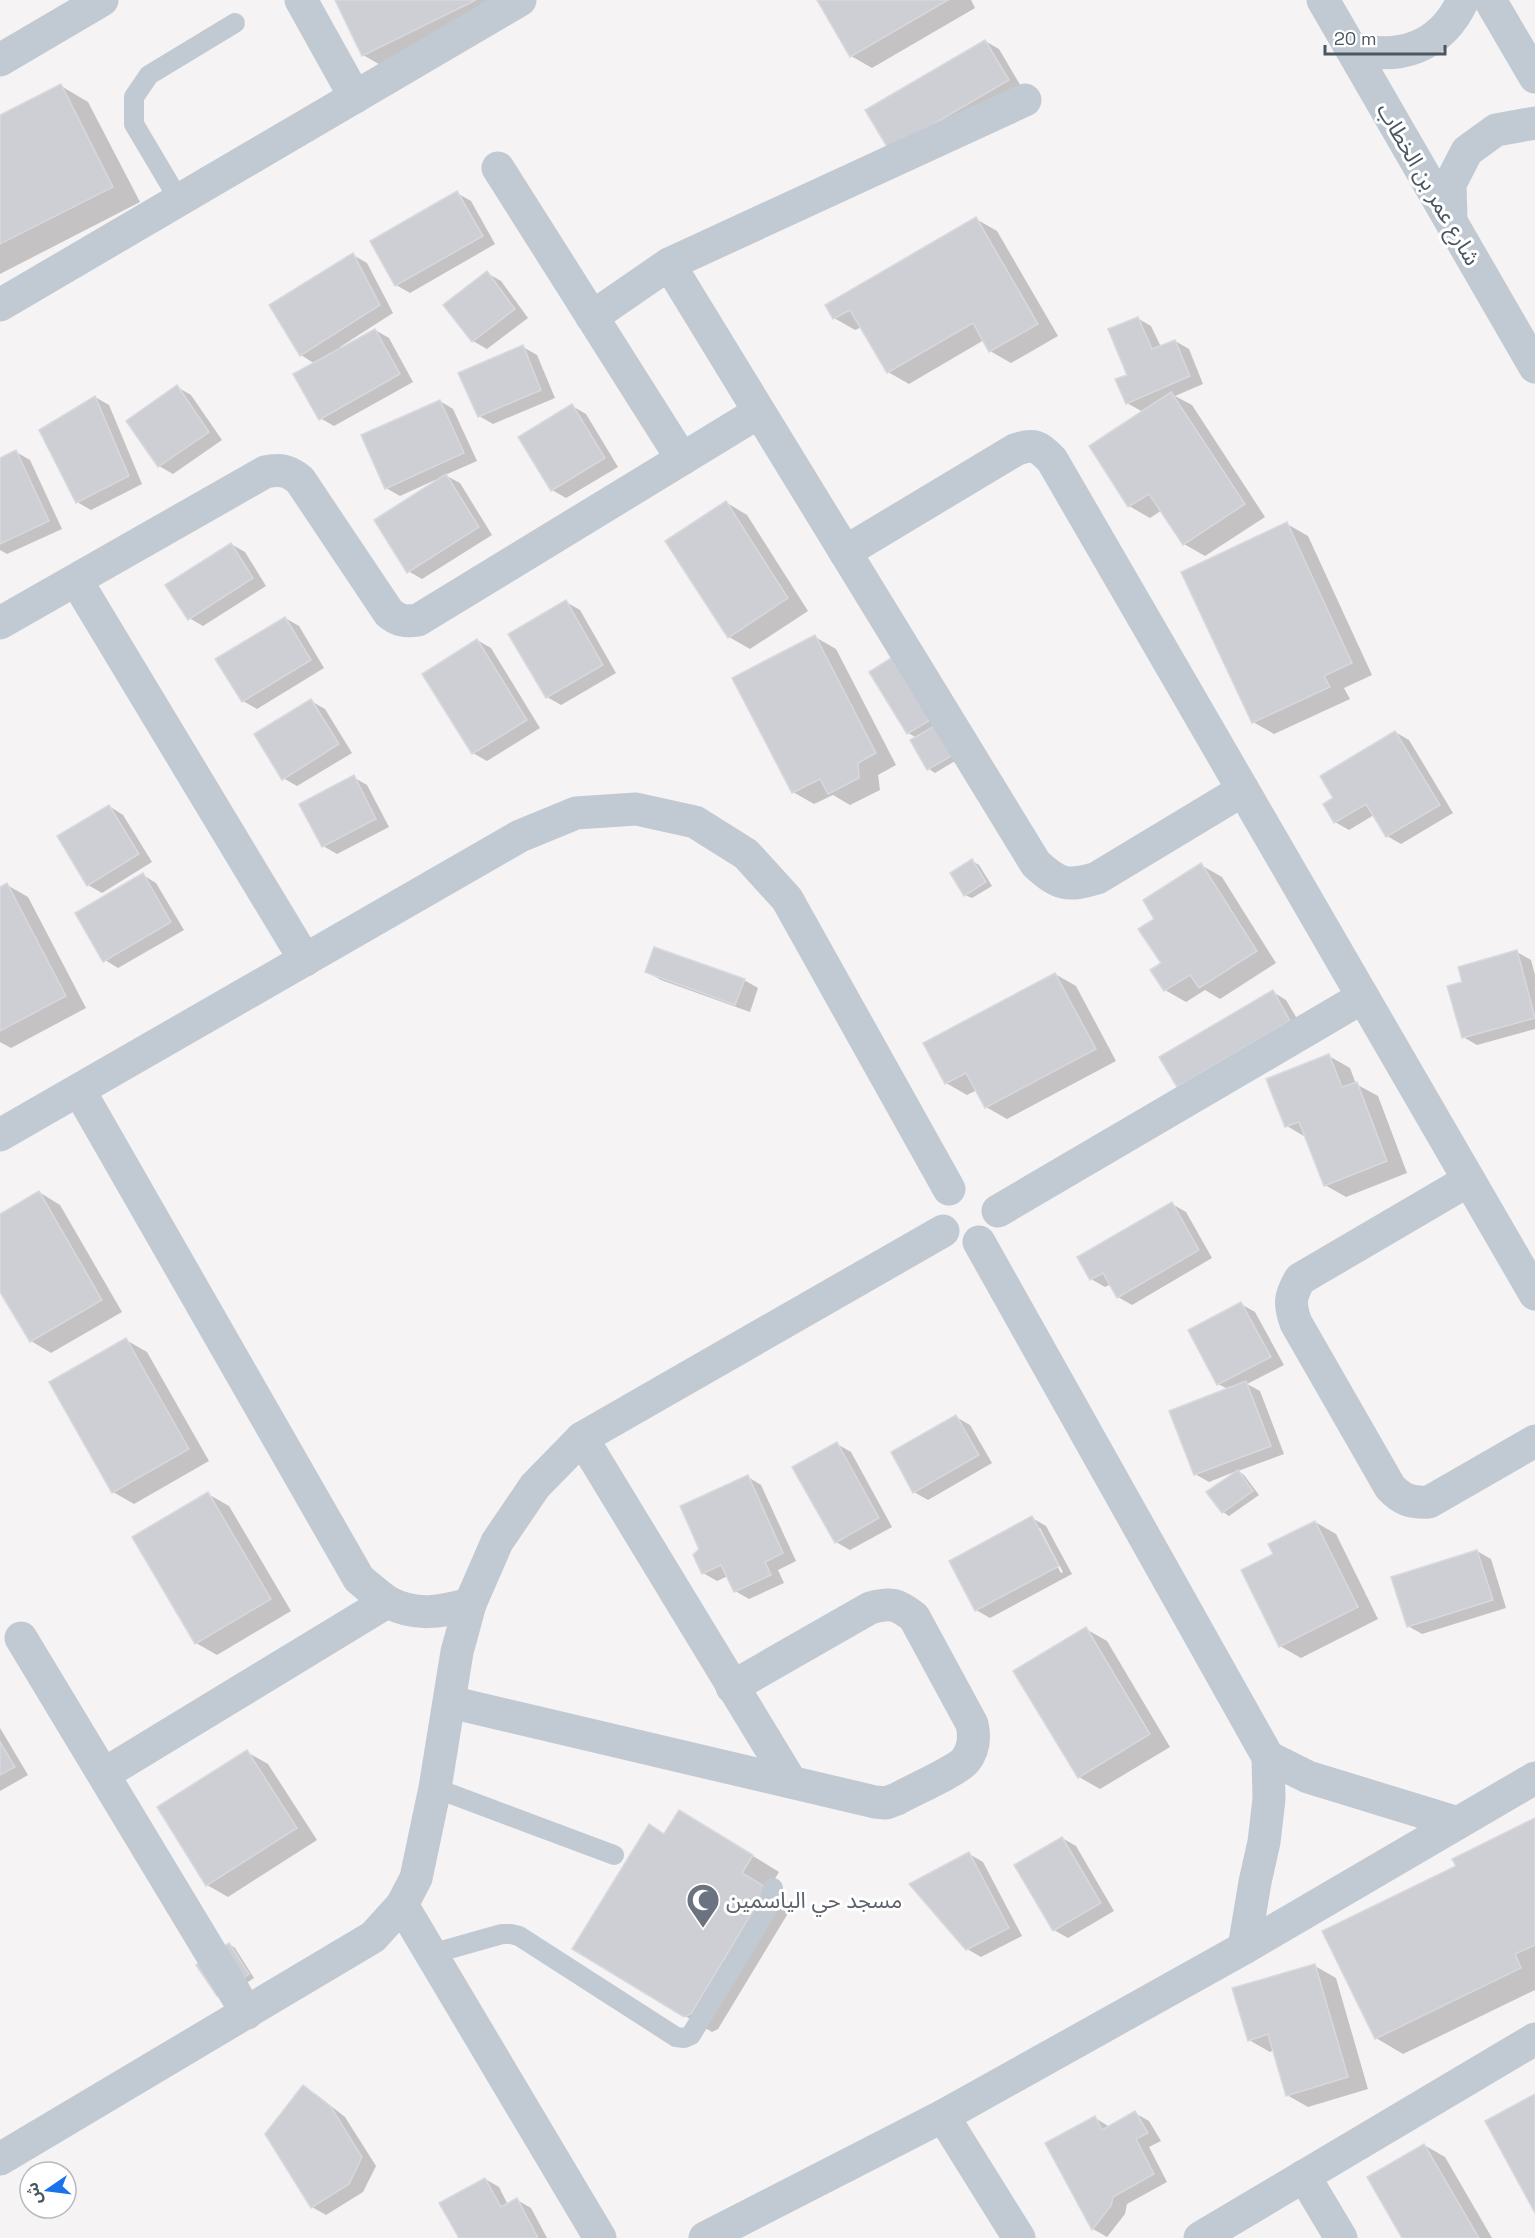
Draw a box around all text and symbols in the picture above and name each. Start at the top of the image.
scale bar [1325,18,1445,56]
text: 20 m [1334,27,1377,50]
street label: شارع عمر بن الخطاب [1368,98,1487,272]
mosque icon: مسجد حي الياسمين [685,1882,721,1929]
place label: مسجد حي الياسمين [726,1886,902,1917]
north arrow [18,2160,78,2220]
text: ش [21,2180,47,2207]

